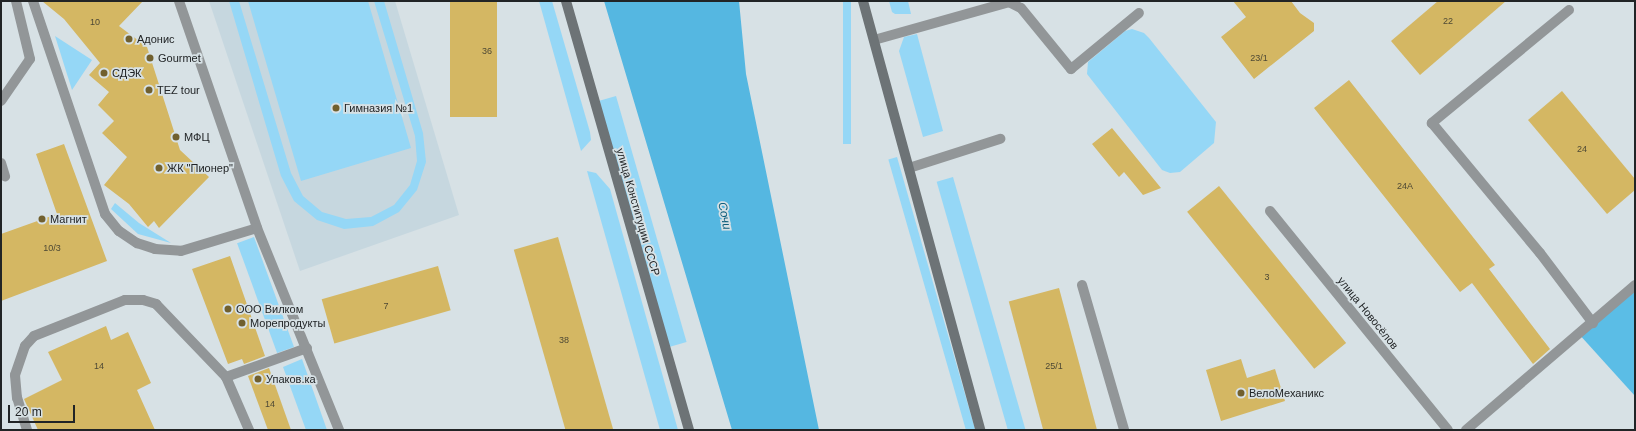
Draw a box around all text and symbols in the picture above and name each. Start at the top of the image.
house number: 22 [1443,16,1453,26]
house number: 10 [90,17,100,27]
place label: Адонис [137,32,175,46]
marker: Адонис [124,34,134,44]
house number: 36 [482,46,492,56]
place label: Gourmet [158,51,201,65]
marker: Gourmet [145,53,155,63]
house number: 23/1 [1250,53,1268,63]
place label: СДЭК [112,66,141,80]
marker: СДЭК [99,68,109,78]
place label: TEZ tour [157,83,200,97]
marker: TEZ tour [144,85,154,95]
place label: Гимназия №1 [344,101,413,115]
marker: Гимназия №1 [331,103,341,113]
place label: МФЦ [184,130,210,144]
marker: МФЦ [171,132,181,142]
house number: 24 [1577,144,1587,154]
street label: улица Конституции СССР [613,147,663,277]
place label: ЖК "Пионер" [167,161,233,175]
marker: ЖК "Пионер" [154,163,164,173]
house number: 24А [1397,181,1413,191]
water label: Сочи [714,201,734,231]
place label: Магнит [50,212,87,226]
marker: Магнит [37,214,47,224]
house number: 10/3 [43,243,61,253]
house number: 3 [1264,272,1270,282]
street label: улица Новосёлов [1335,274,1401,352]
house number: 7 [383,301,389,311]
place label: ООО Вилком [236,302,303,316]
marker: ООО Вилком [223,304,233,314]
place label: Морепродукты [250,316,325,330]
marker: Морепродукты [237,318,247,328]
house number: 38 [559,335,569,345]
house number: 14 [94,361,104,371]
house number: 25/1 [1045,361,1063,371]
place label: Упаков.ка [266,372,316,386]
marker: Упаков.ка [253,374,263,384]
place label: ВелоМеханикс [1249,386,1324,400]
marker: ВелоМеханикс [1236,388,1246,398]
scale bar [10,397,77,423]
house number: 14 [265,399,275,409]
text: 20 m [15,405,42,419]

